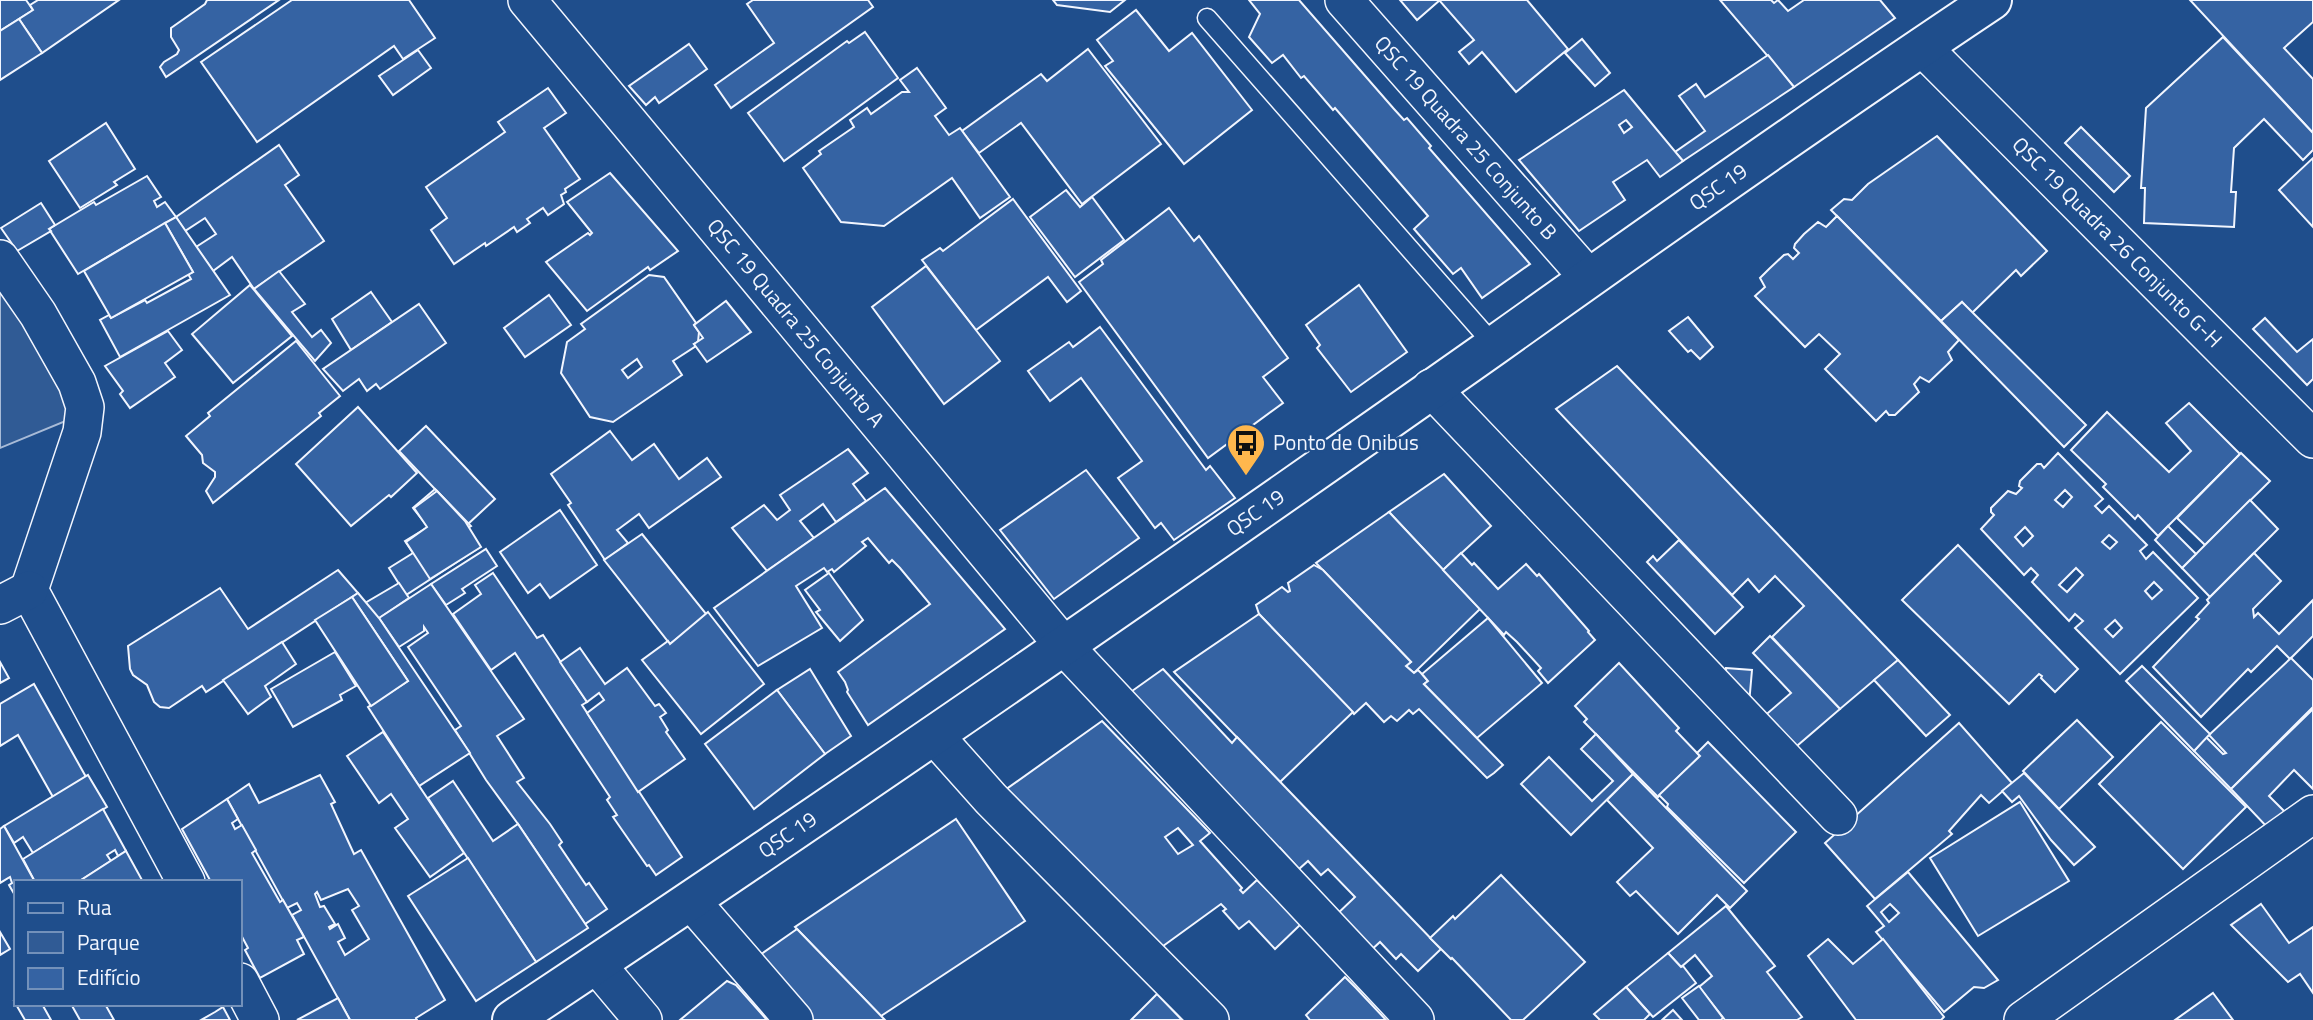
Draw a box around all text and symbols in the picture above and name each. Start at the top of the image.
street label: QSC 19 Quadra 25 Conjunto B [1367,28,1565,247]
street label: QSC 19 Quadra 26 Conjunto G-H [2005,129,2230,355]
street label: QSC 19 [1682,155,1754,218]
street label: QSC 19 Quadra 25 Conjunto A [700,211,893,434]
bus stop icon: Ponto de Onibus [1225,422,1267,477]
place label: Ponto de Onibus [1273,426,1419,458]
street label: QSC 19 [1219,480,1291,544]
street label: QSC 19 [751,803,823,866]
legend [14,880,242,1006]
text: Rua [77,891,112,923]
text: Parque [77,926,140,958]
text: Edifício [77,961,141,993]

